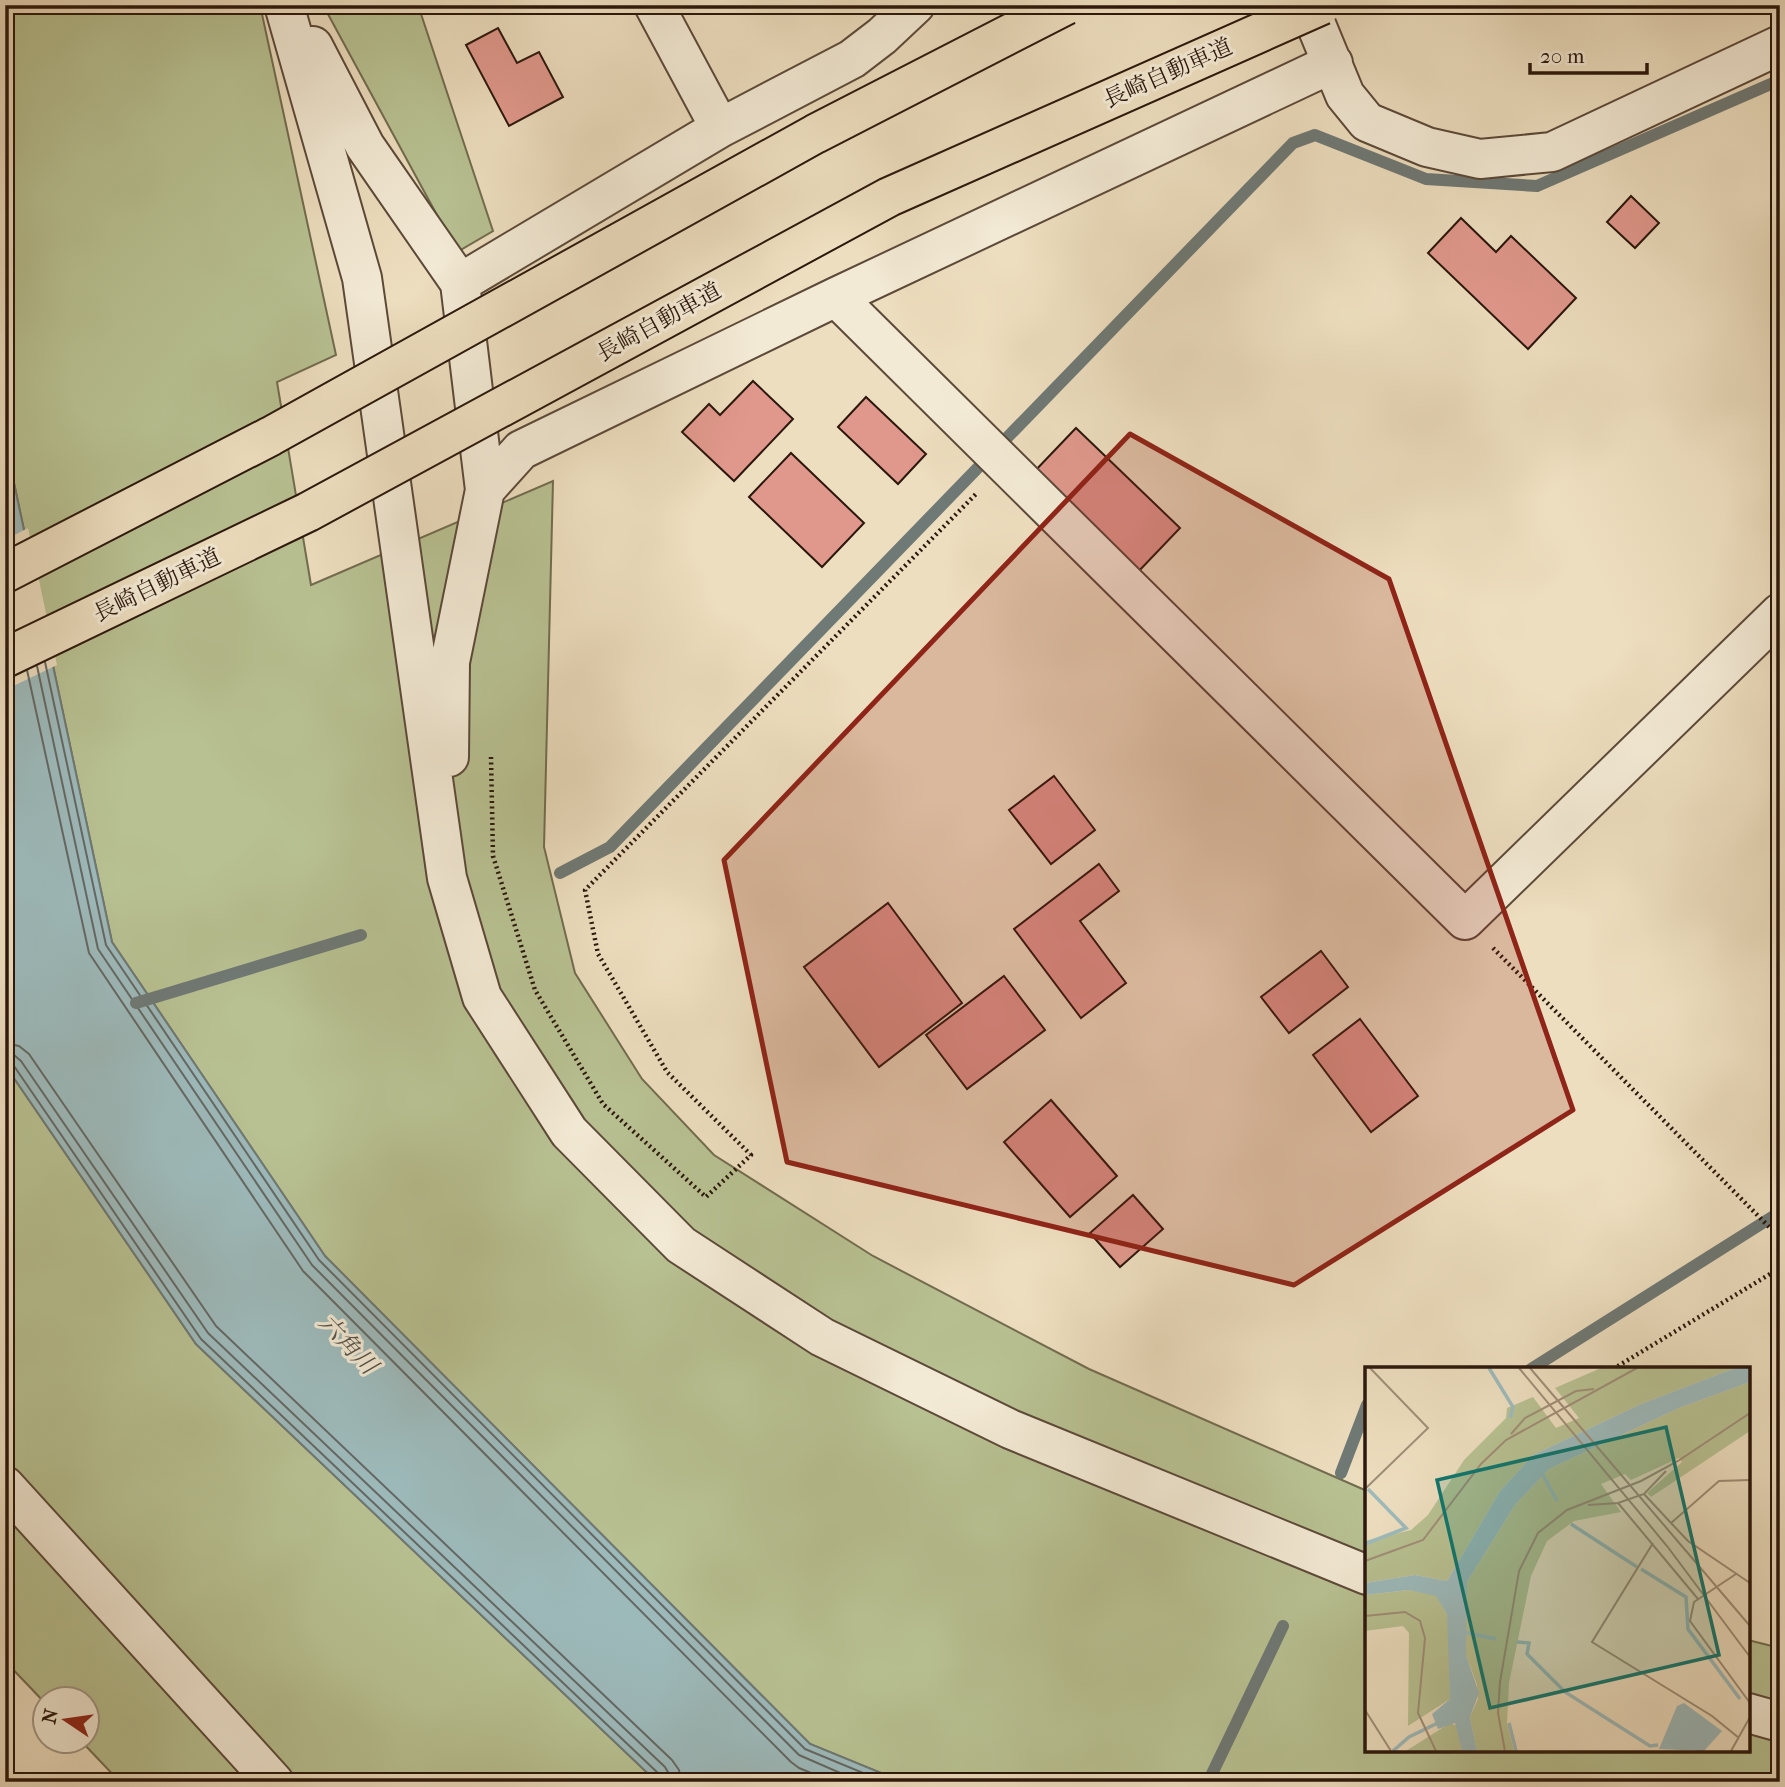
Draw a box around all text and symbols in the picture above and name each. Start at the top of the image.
scale bar [1530,32,1647,76]
street label: 長崎自動車道 [1099,33,1237,113]
text: 20 m [1540,44,1585,68]
street label: 長崎自動車道 [592,277,726,367]
street label: 長崎自動車道 [89,543,225,627]
water label: 六角川 [313,1308,385,1382]
inset map [1365,1367,1750,1752]
north arrow [32,1686,102,1756]
text: N [38,1706,63,1726]

